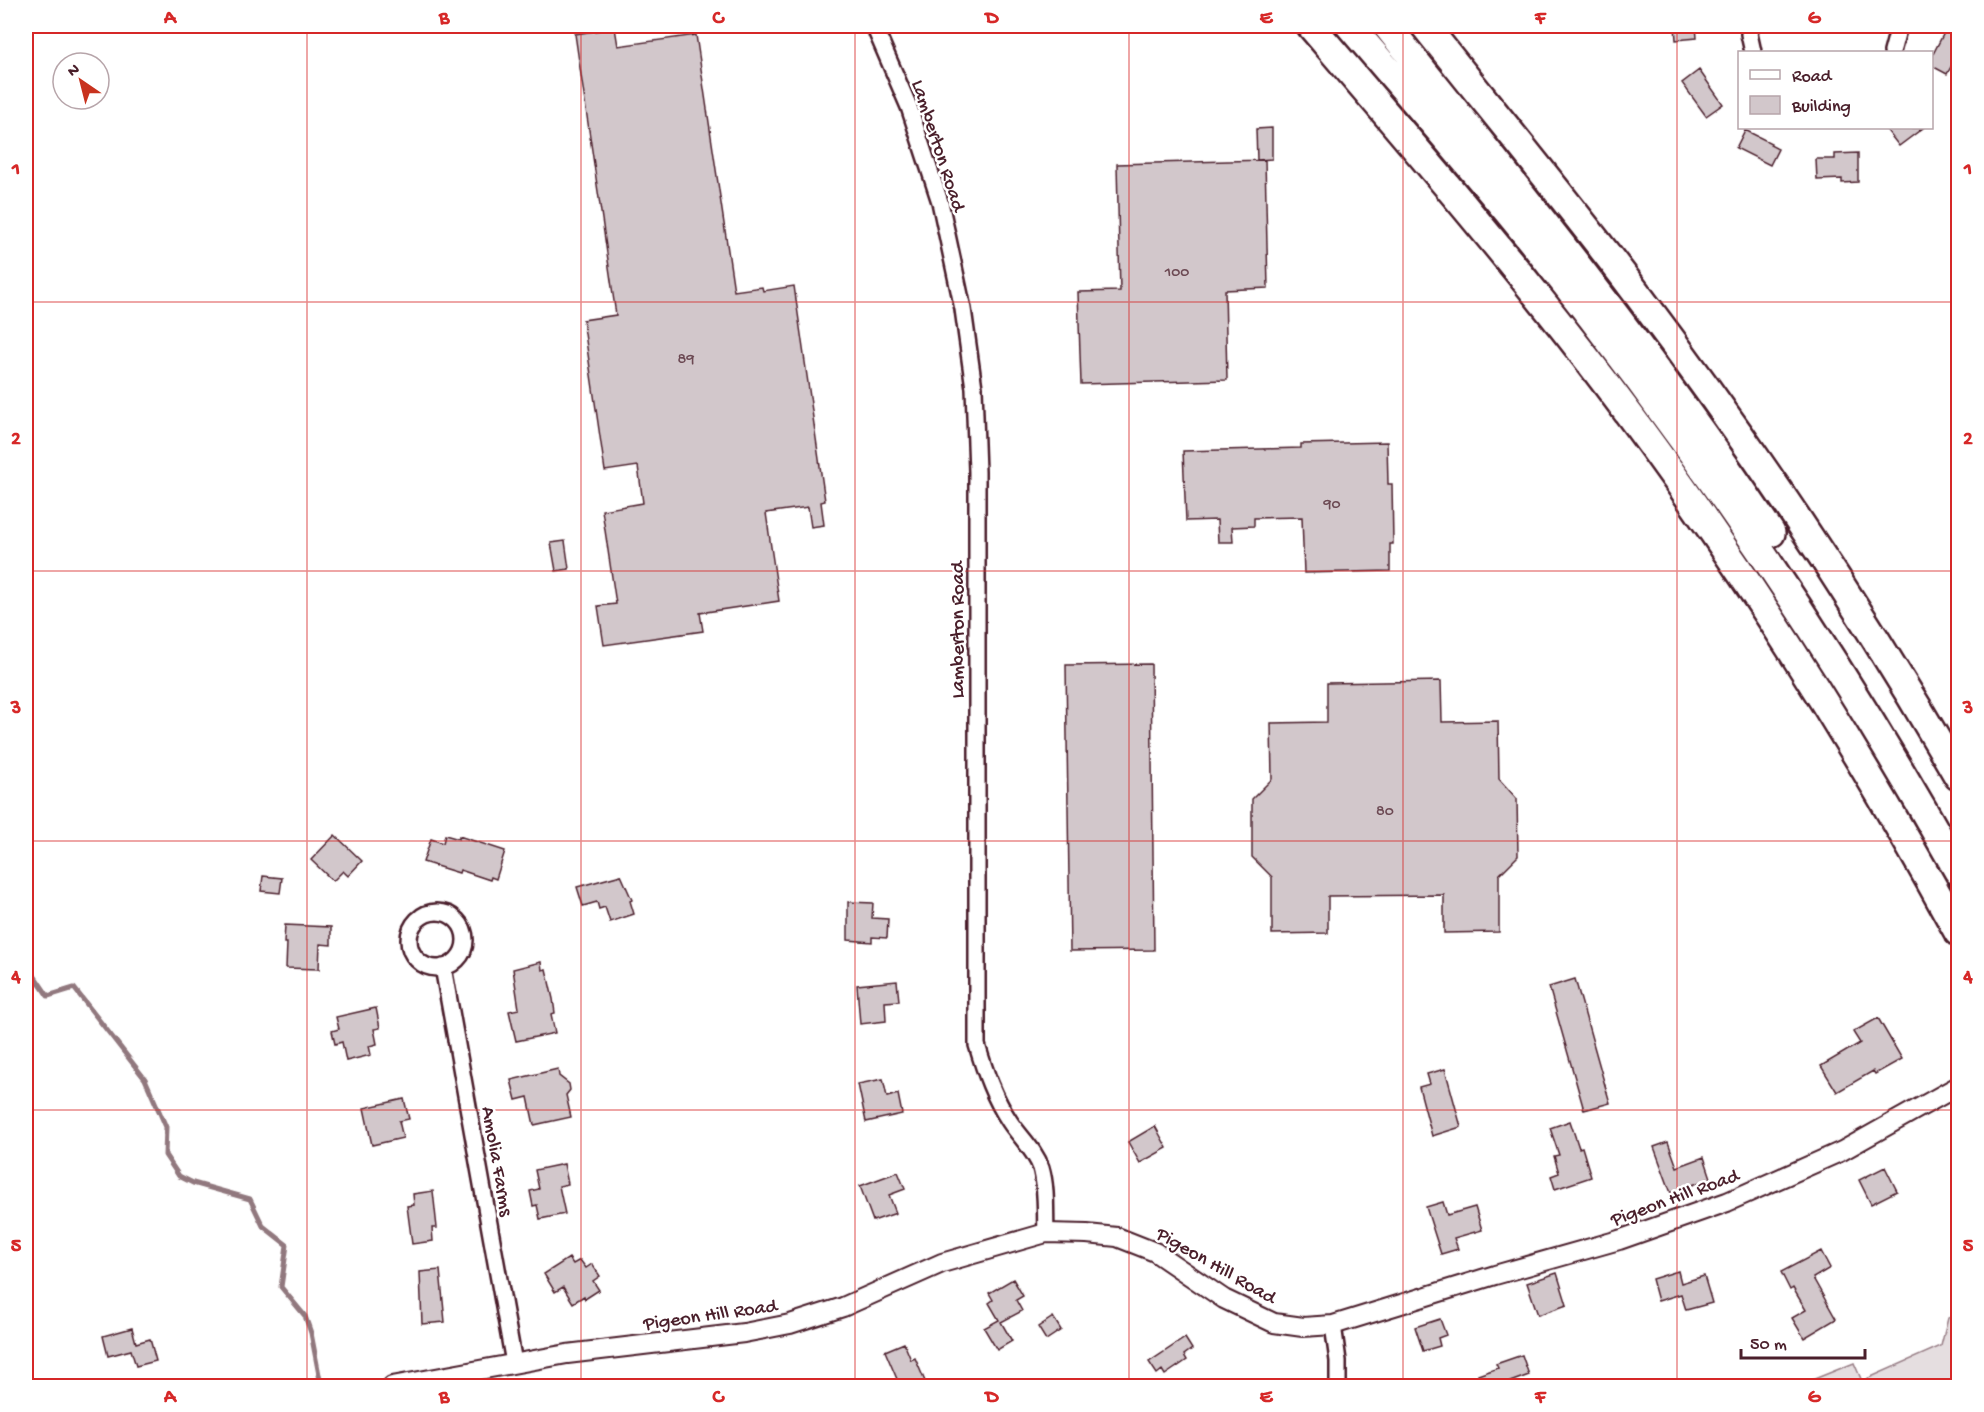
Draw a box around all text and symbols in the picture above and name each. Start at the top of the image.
text: A [163,8,178,31]
text: B [438,8,450,31]
text: C [712,8,726,31]
text: D [983,8,999,31]
text: E [1260,8,1274,31]
text: F [1534,8,1547,31]
text: G [1808,8,1822,31]
north arrow [51,51,111,111]
legend [1738,51,1933,129]
text: N [65,60,85,82]
text: Road [1792,67,1833,88]
street label: Lamberton Road [905,77,969,217]
text: Building [1791,97,1851,118]
text: 1 [11,159,20,182]
text: 1 [1963,159,1972,182]
house number: 100 [1164,264,1189,283]
house number: 89 [678,351,694,370]
text: 2 [11,429,21,452]
text: 2 [1963,429,1973,452]
house number: 90 [1322,496,1341,515]
street label: Lamberton Road [948,559,971,699]
text: 3 [10,698,21,721]
text: 3 [1962,698,1973,721]
house number: 80 [1376,803,1394,822]
text: 4 [10,967,21,990]
text: 4 [1962,967,1973,990]
street label: Amolia Farms [475,1105,517,1219]
street label: Pigeon Hill Road [1607,1165,1745,1233]
street label: Pigeon Hill Road [1150,1223,1281,1312]
text: 5 [11,1236,22,1259]
text: 5 [1963,1236,1974,1259]
street label: Pigeon Hill Road [641,1295,781,1337]
scale bar [1741,1322,1866,1360]
text: 50 m [1750,1335,1787,1356]
text: A [163,1387,178,1410]
text: B [438,1387,450,1410]
text: C [712,1387,726,1410]
text: D [983,1387,999,1410]
text: E [1260,1387,1274,1410]
text: F [1534,1387,1547,1410]
text: G [1808,1387,1822,1410]

